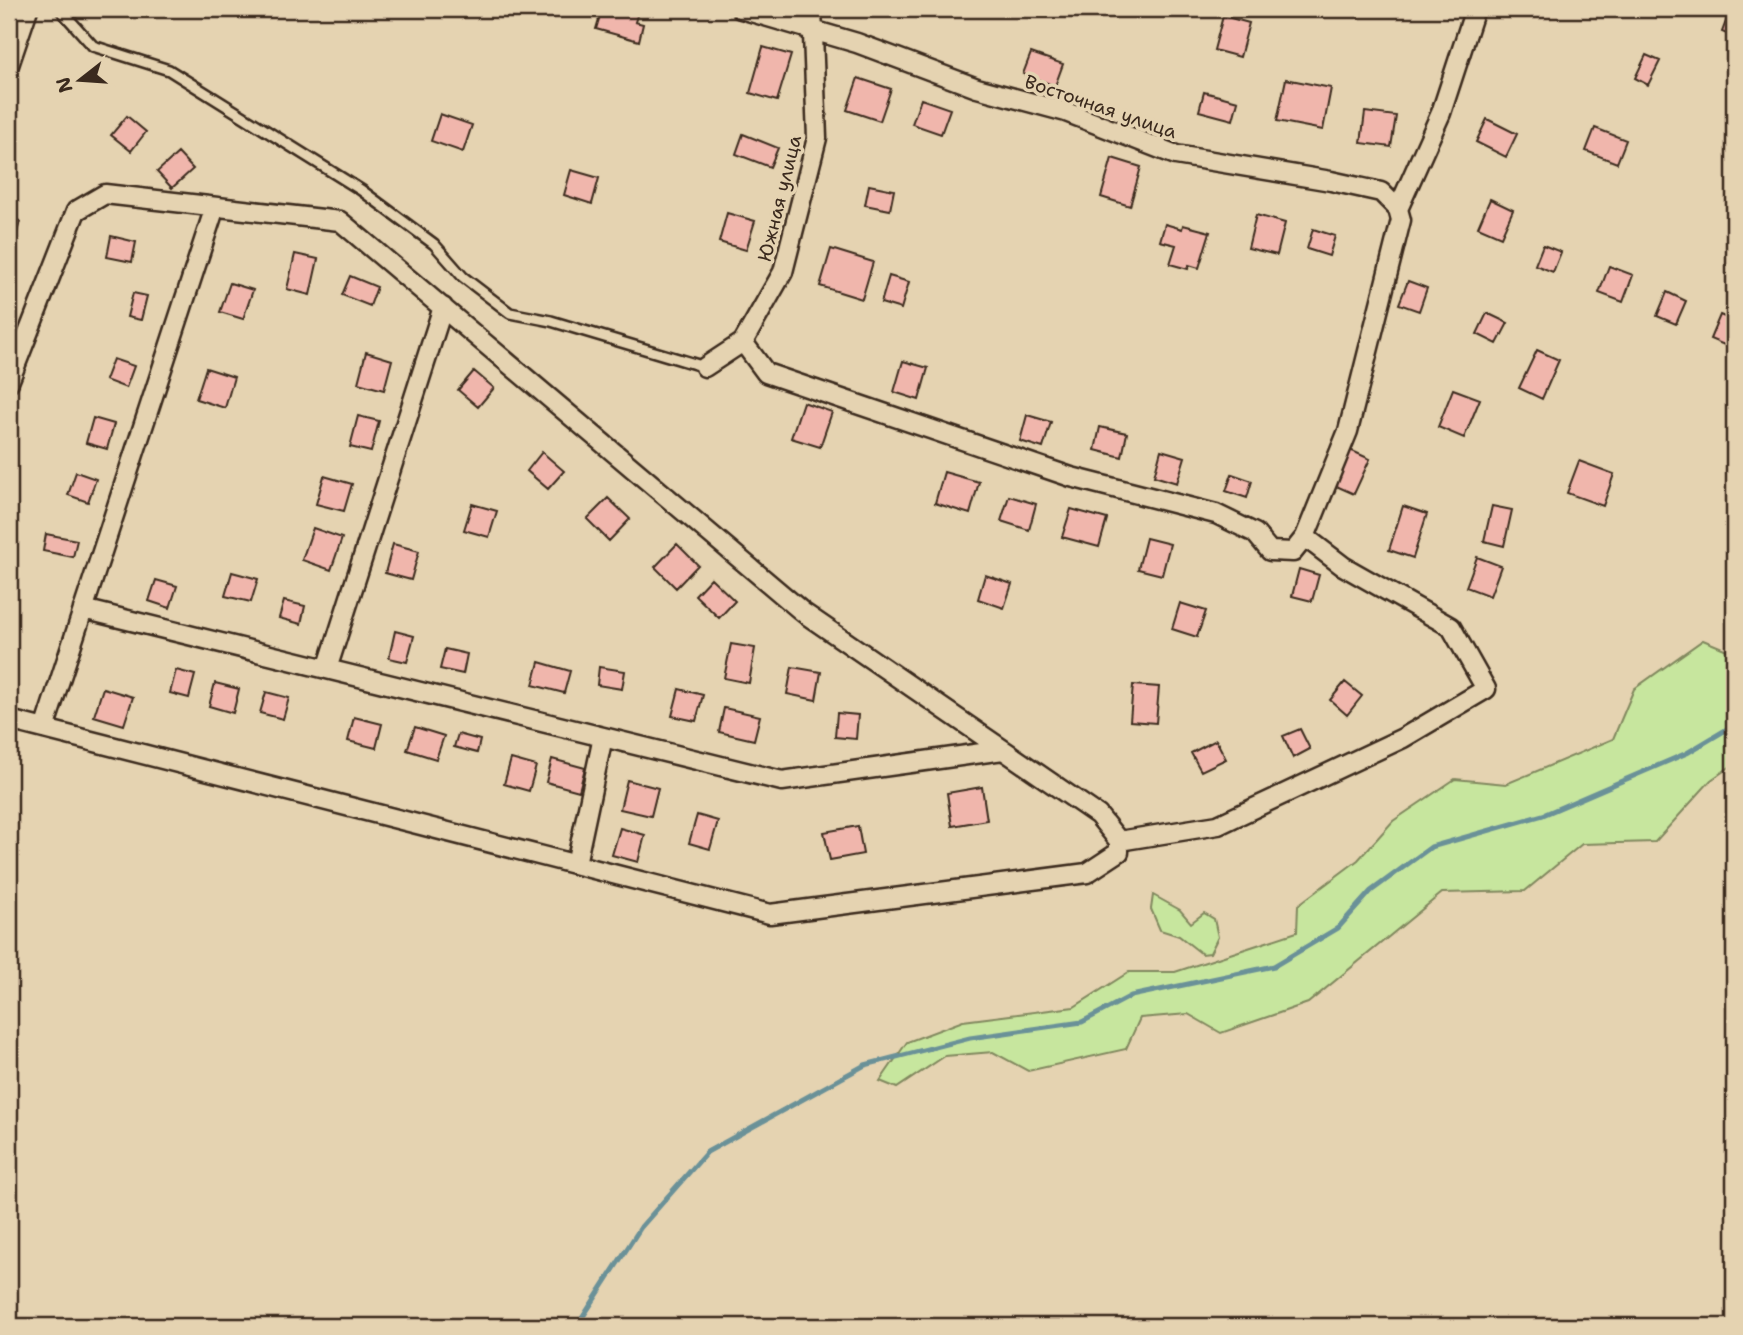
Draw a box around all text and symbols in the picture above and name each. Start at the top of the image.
north arrow [46,46,116,116]
street label: Восточная улица [1021,69,1180,144]
text: N [50,74,78,96]
street label: Южная улица [752,132,807,264]

